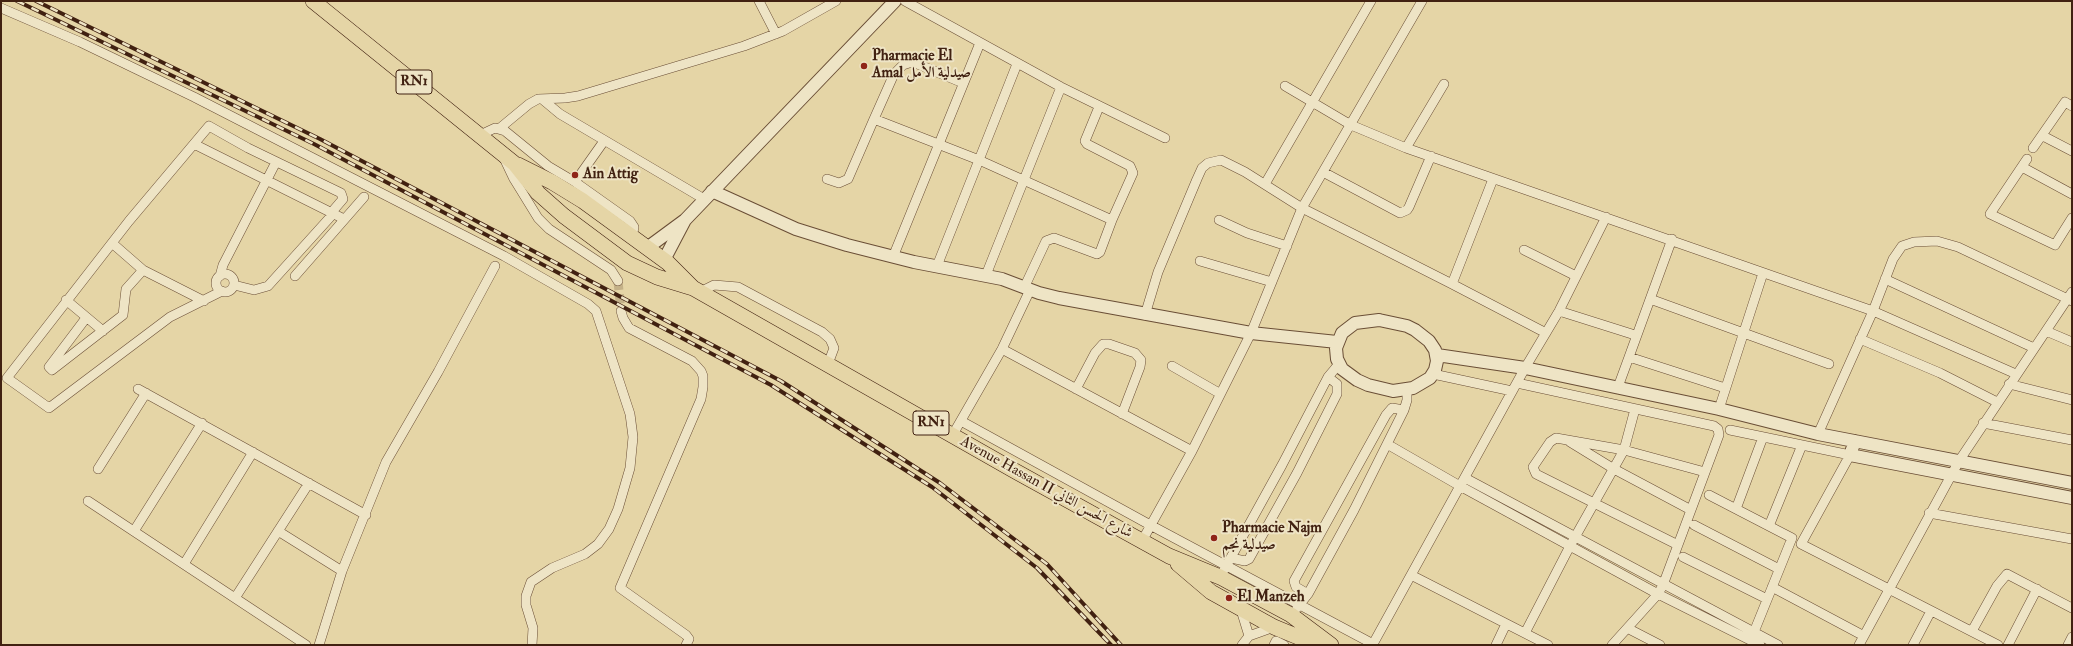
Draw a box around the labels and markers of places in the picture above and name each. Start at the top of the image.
place label: Pharmacie El Amal صيدلية الأمل [872,48,971,83]
marker: Pharmacie El Amal صيدلية الأمل [859,61,869,71]
place label: Ain Attig [583,166,638,184]
marker: Ain Attig [570,170,580,180]
place label: Pharmacie Najm صيدلية نجم [1222,520,1322,555]
marker: Pharmacie Najm صيدلية نجم [1209,533,1219,543]
place label: El Manzeh [1237,589,1305,607]
marker: El Manzeh [1224,593,1234,603]

